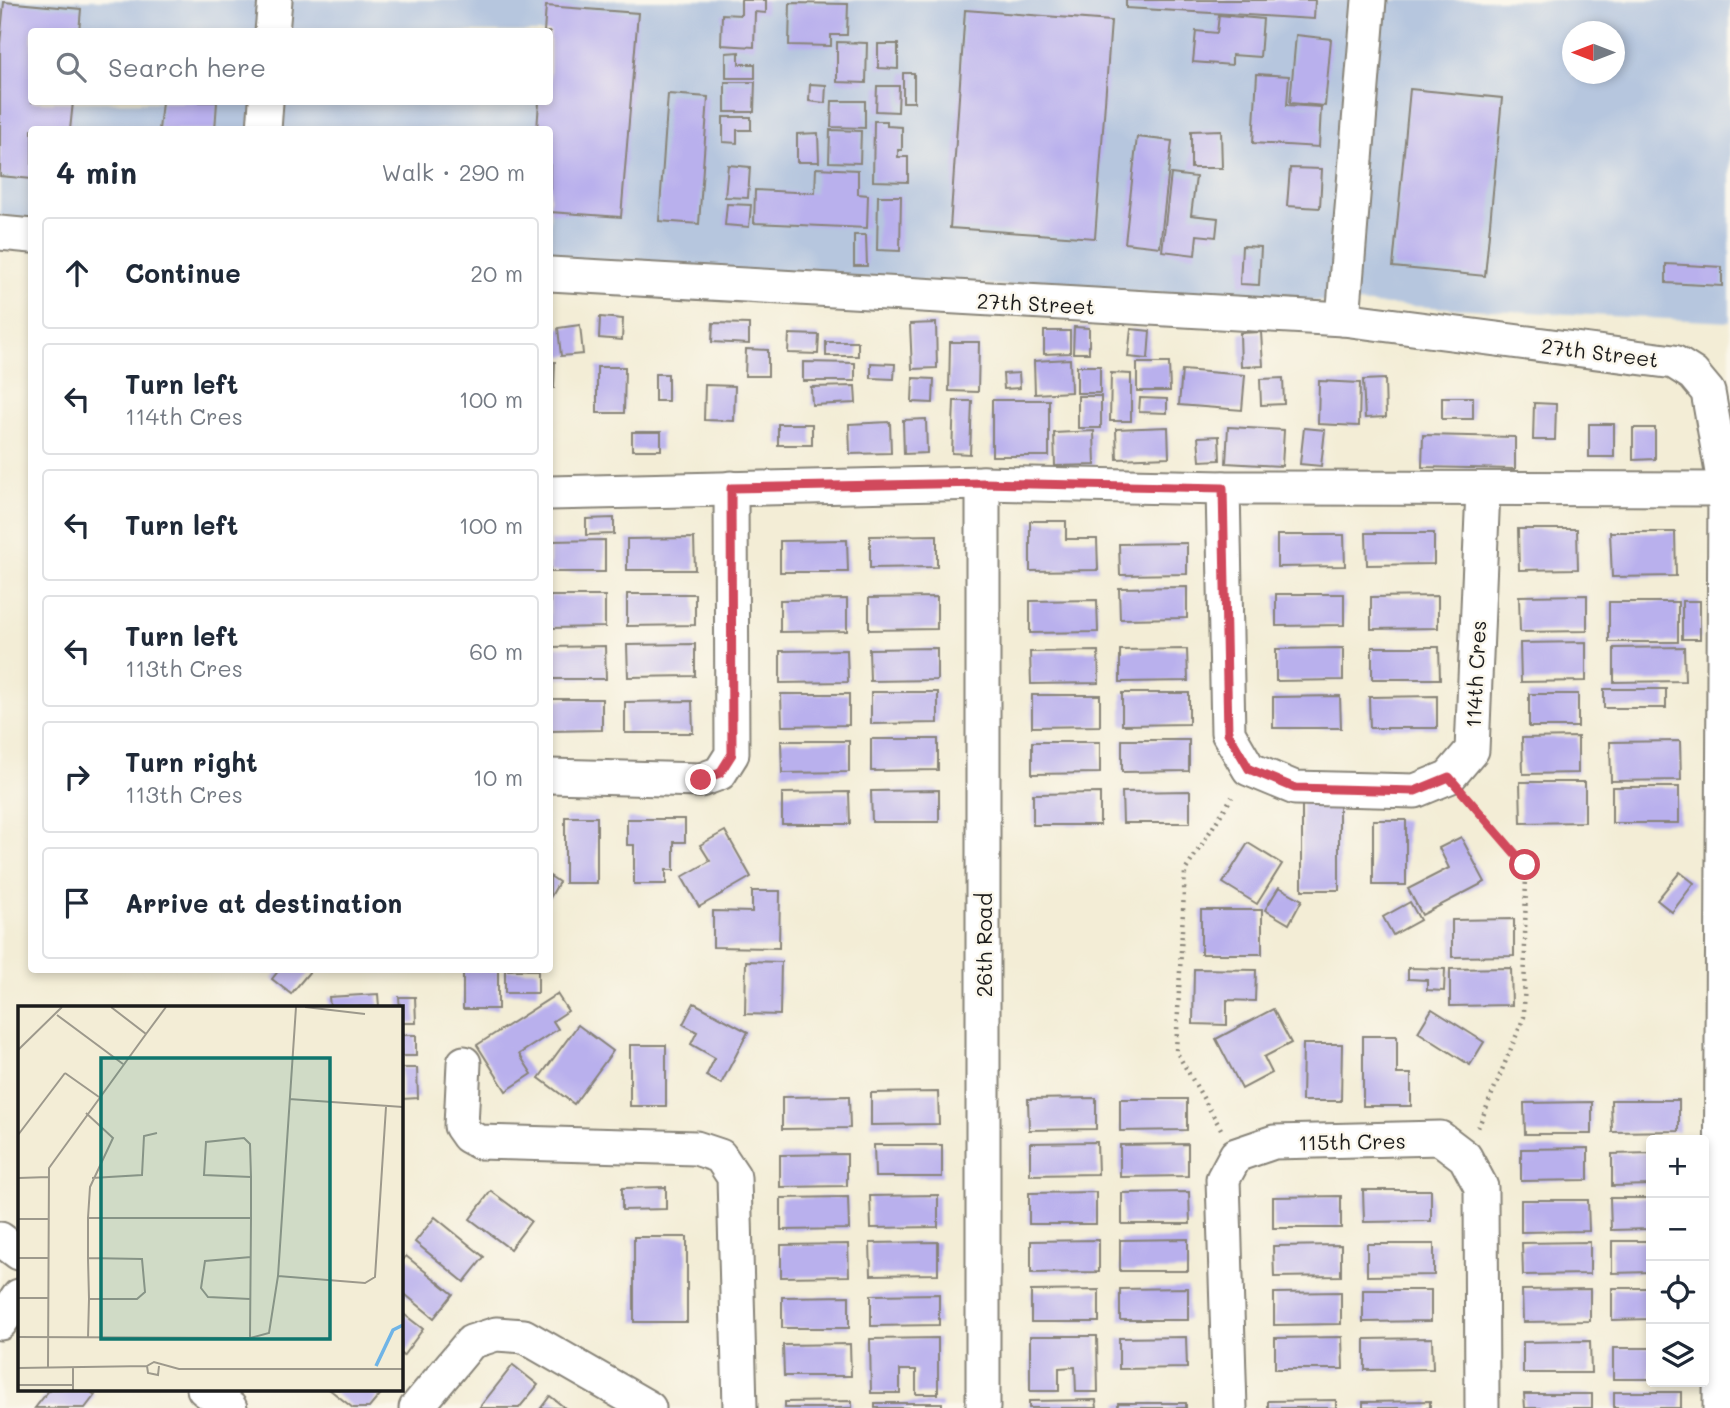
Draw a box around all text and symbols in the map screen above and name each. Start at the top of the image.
north arrow [1562,21,1625,84]
search box [28,28,553,105]
icon: search [52,48,90,86]
text: Search here [108,50,266,84]
text: 4 min [56,152,137,192]
text: Walk · 290 m [381,157,525,187]
icon: ahead [58,254,96,292]
text: Continue [125,256,241,290]
text: 20 m [470,258,523,288]
street label: 27th Street [976,286,1096,320]
street label: 27th Street [1540,331,1660,373]
text: Turn left [125,367,238,401]
icon: left [58,380,96,418]
text: 100 m [459,384,523,414]
text: 114th Cres [125,401,243,431]
icon: left [58,506,96,544]
text: Turn left [125,508,238,542]
text: 100 m [459,510,523,540]
text: Turn left [125,619,238,653]
street label: 114th Cres [1459,620,1491,728]
icon: left [58,632,96,670]
text: 60 m [469,636,523,666]
text: 113th Cres [125,653,243,683]
text: Turn right [125,745,258,779]
icon: right [58,758,96,796]
text: 10 m [473,762,523,792]
route end [685,764,716,795]
text: 113th Cres [125,779,243,809]
route start [1509,849,1540,880]
icon: arrive [58,884,96,922]
text: Arrive at destination [125,886,402,920]
street label: 26th Road [970,893,997,997]
inset map [18,1006,402,1390]
street label: 115th Cres [1298,1127,1406,1155]
map controls [1646,1135,1709,1387]
button: + [1646,1135,1709,1198]
button: − [1646,1198,1709,1261]
button: locate [1646,1261,1709,1324]
button: layers [1646,1324,1709,1387]

